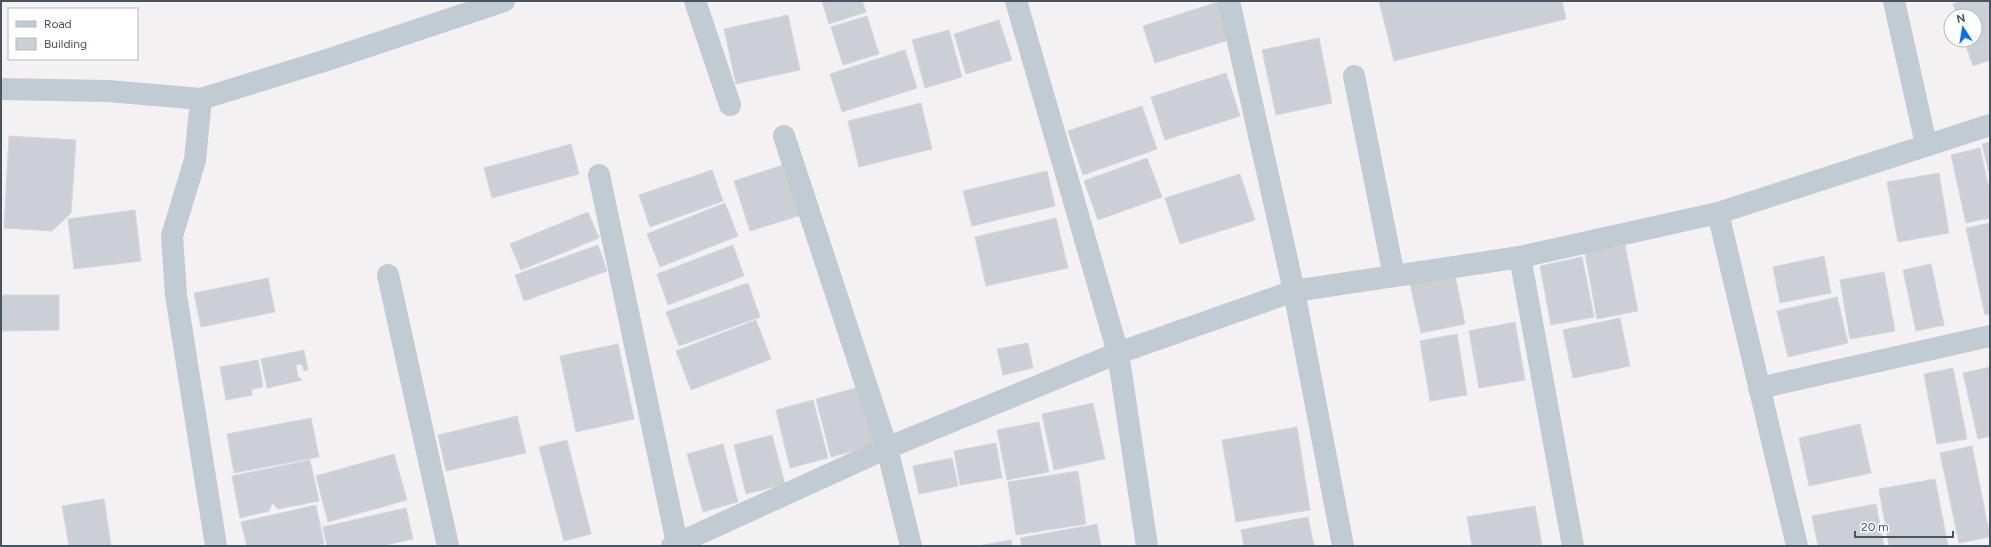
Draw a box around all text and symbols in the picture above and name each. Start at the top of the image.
legend [8,8,138,60]
north arrow [1943,8,1983,48]
text: N [1956,11,1967,26]
text: Road [44,17,72,31]
text: Building [44,37,87,51]
scale bar [1855,513,1953,539]
text: 20 m [1861,520,1889,534]

